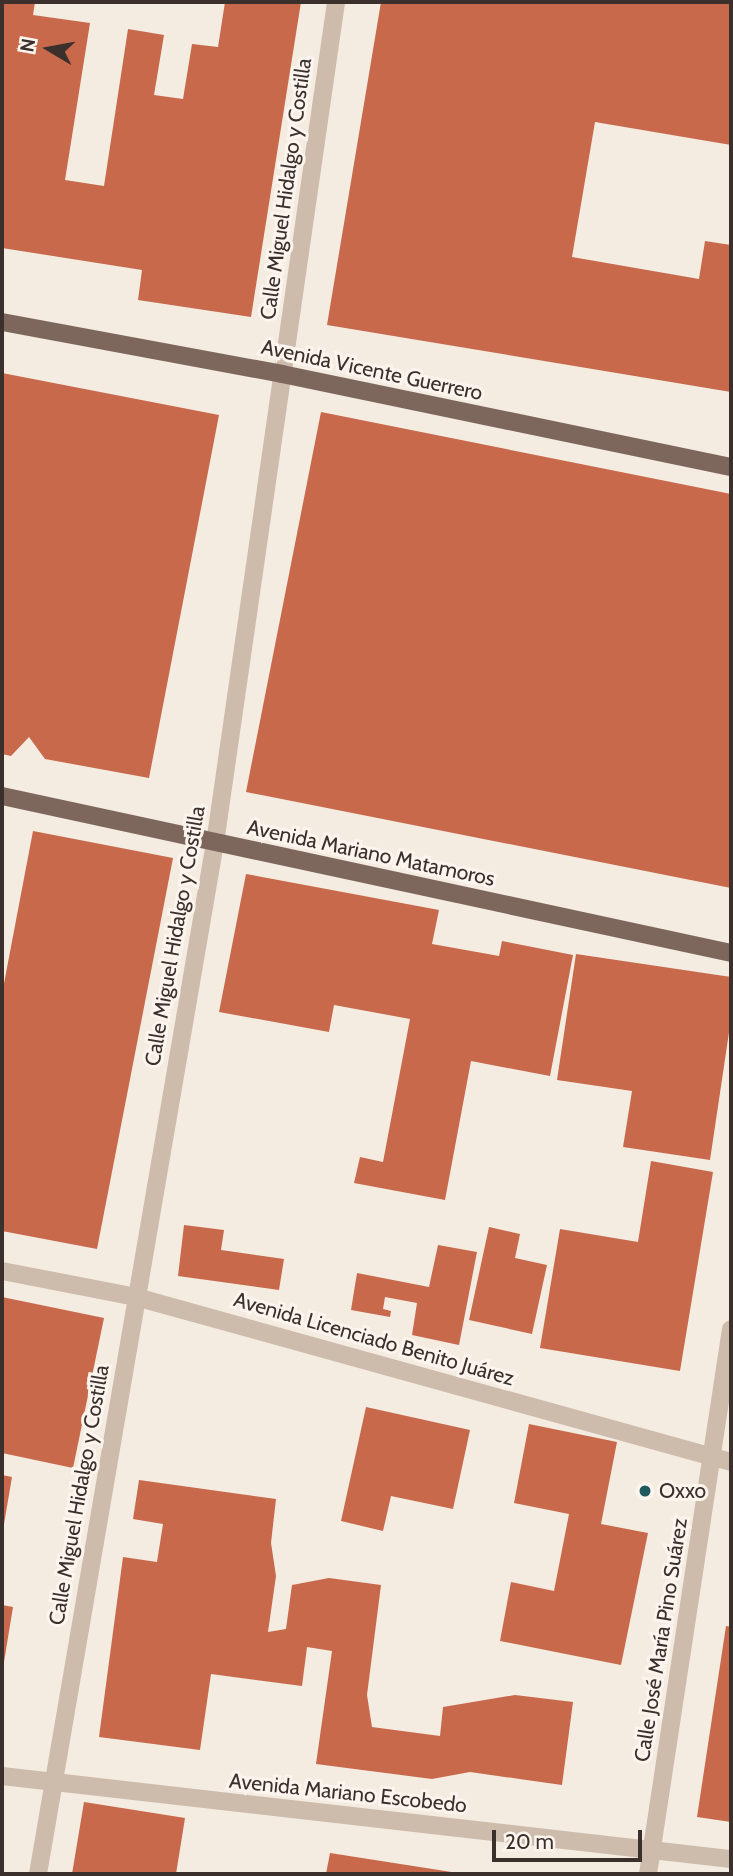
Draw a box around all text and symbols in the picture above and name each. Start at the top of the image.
north arrow [14,14,84,84]
text: N [15,37,40,54]
street label: Calle Miguel Hidalgo y Costilla [255,57,317,321]
street label: Avenida Vicente Guerrero [259,334,485,406]
street label: Calle Miguel Hidalgo y Costilla [140,804,210,1068]
street label: Avenida Mariano Matamoros [245,814,497,892]
street label: Avenida Licenciado Benito Juárez [231,1287,517,1391]
street label: Calle Miguel Hidalgo y Costilla [44,1363,114,1627]
place label: Oxxo [659,1478,706,1504]
marker: Oxxo [637,1483,653,1499]
street label: Calle José María Pino Suárez [629,1516,693,1764]
street label: Avenida Mariano Escobedo [228,1768,468,1818]
scale bar [495,1816,646,1860]
text: 20 m [505,1829,554,1854]

